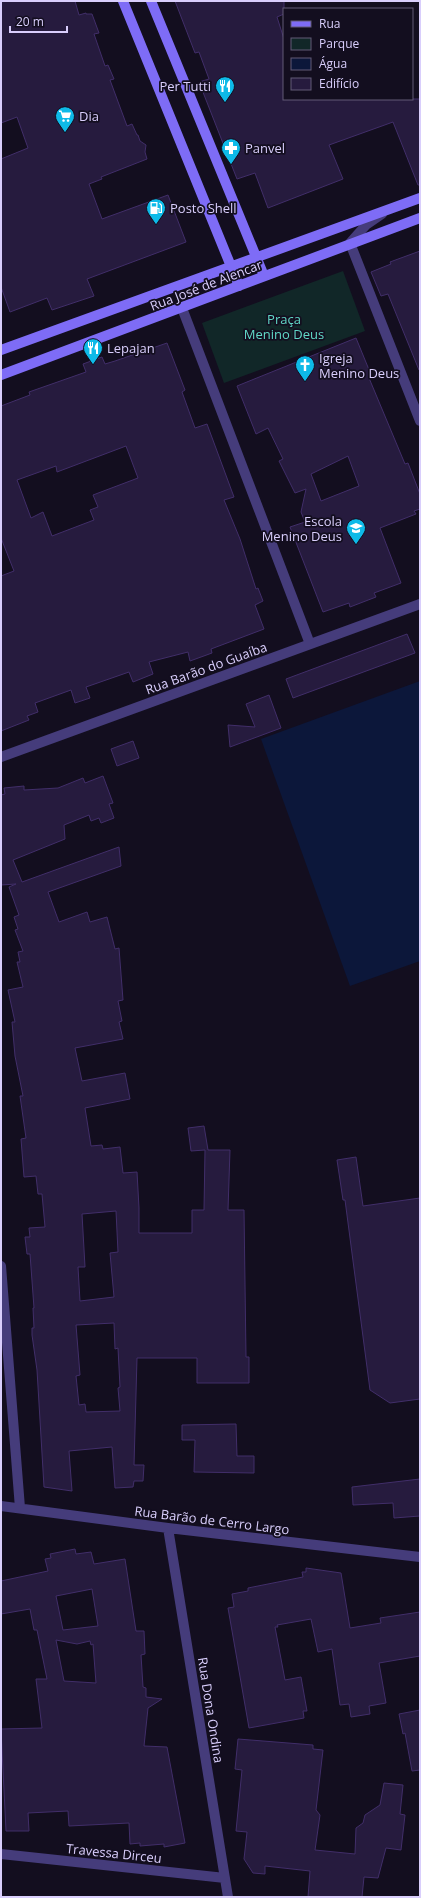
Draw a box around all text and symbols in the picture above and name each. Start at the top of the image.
scale bar [10,8,67,34]
legend [283,8,413,100]
text: 20 m [16,13,44,30]
text: Rua [319,15,340,32]
text: Parque [319,35,359,52]
text: Água [319,55,347,72]
restaurant icon: Per Tutti [214,75,236,103]
text: Edifício [319,75,359,92]
place label: Per Tutti [160,77,211,95]
supermarket icon: Dia [54,105,76,133]
place label: Dia [79,107,99,125]
pharmacy icon: Panvel [220,137,242,165]
place label: Panvel [245,139,285,157]
fuel station icon: Posto Shell [145,197,167,225]
place label: Posto Shell [170,199,237,217]
street label: Rua José de Alencar [147,255,265,315]
park label: Praça Menino Deus [244,310,324,343]
restaurant icon: Lepajan [82,337,104,365]
place label: Lepajan [107,339,155,357]
place label: Igreja Menino Deus [319,349,399,382]
church icon: Igreja Menino Deus [294,354,316,382]
place label: Escola Menino Deus [262,512,342,545]
school or university icon: Escola Menino Deus [345,517,367,545]
street label: Rua Barão do Guaíba [143,638,269,698]
street label: Rua Barão de Cerro Largo [133,1502,291,1538]
street label: Rua Dona Ondina [194,1656,228,1764]
street label: Travessa Dirceu [65,1839,163,1867]

